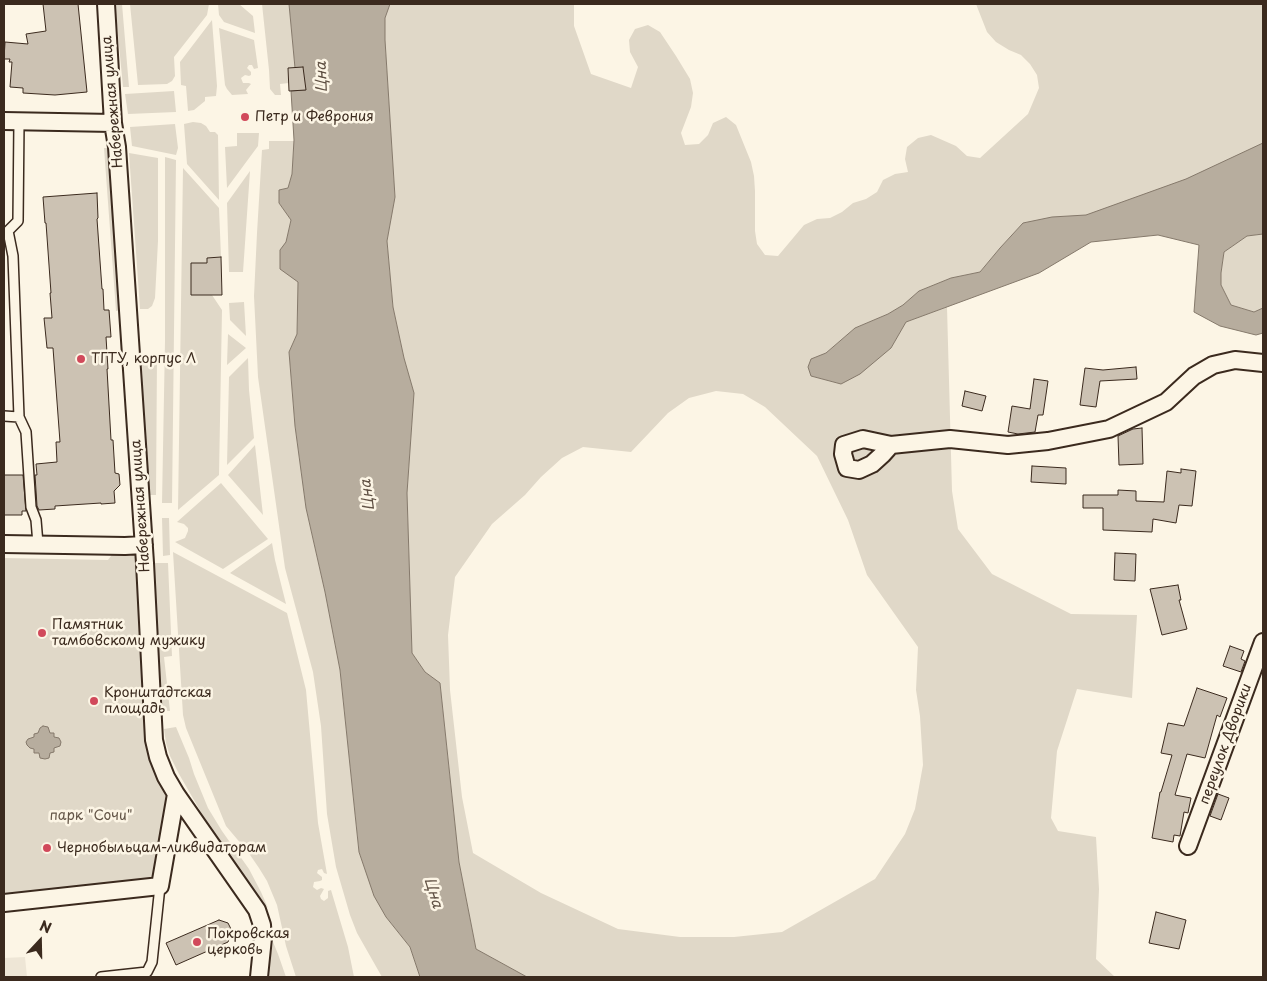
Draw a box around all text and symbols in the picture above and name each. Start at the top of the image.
street label: Набережная улица [99,35,127,169]
water label: Цна [312,61,332,93]
place label: Петр и Феврония [255,109,374,125]
marker: Петр и Феврония [239,111,251,123]
place label: ТГТУ, корпус Л [91,351,196,367]
marker: ТГТУ, корпус Л [75,353,87,365]
street label: Набережная улица [128,439,154,573]
water label: Цна [357,479,379,511]
place label: Памятник тамбовскому мужику [52,617,206,650]
marker: Памятник тамбовскому мужику [36,627,48,639]
street label: переулок Дворики [1196,681,1256,807]
place label: Кронштадтская площадь [104,685,212,718]
marker: Кронштадтская площадь [88,695,100,707]
park label: парк "Сочи" [49,808,133,824]
place label: Чернобыльцам-ликвидаторам [57,840,267,856]
marker: Чернобыльцам-ликвидаторам [41,842,53,854]
water label: Цна [420,876,446,910]
text: N [37,915,54,938]
north arrow [15,916,65,966]
place label: Покровская церковь [207,926,290,959]
marker: Покровская церковь [191,936,203,948]

